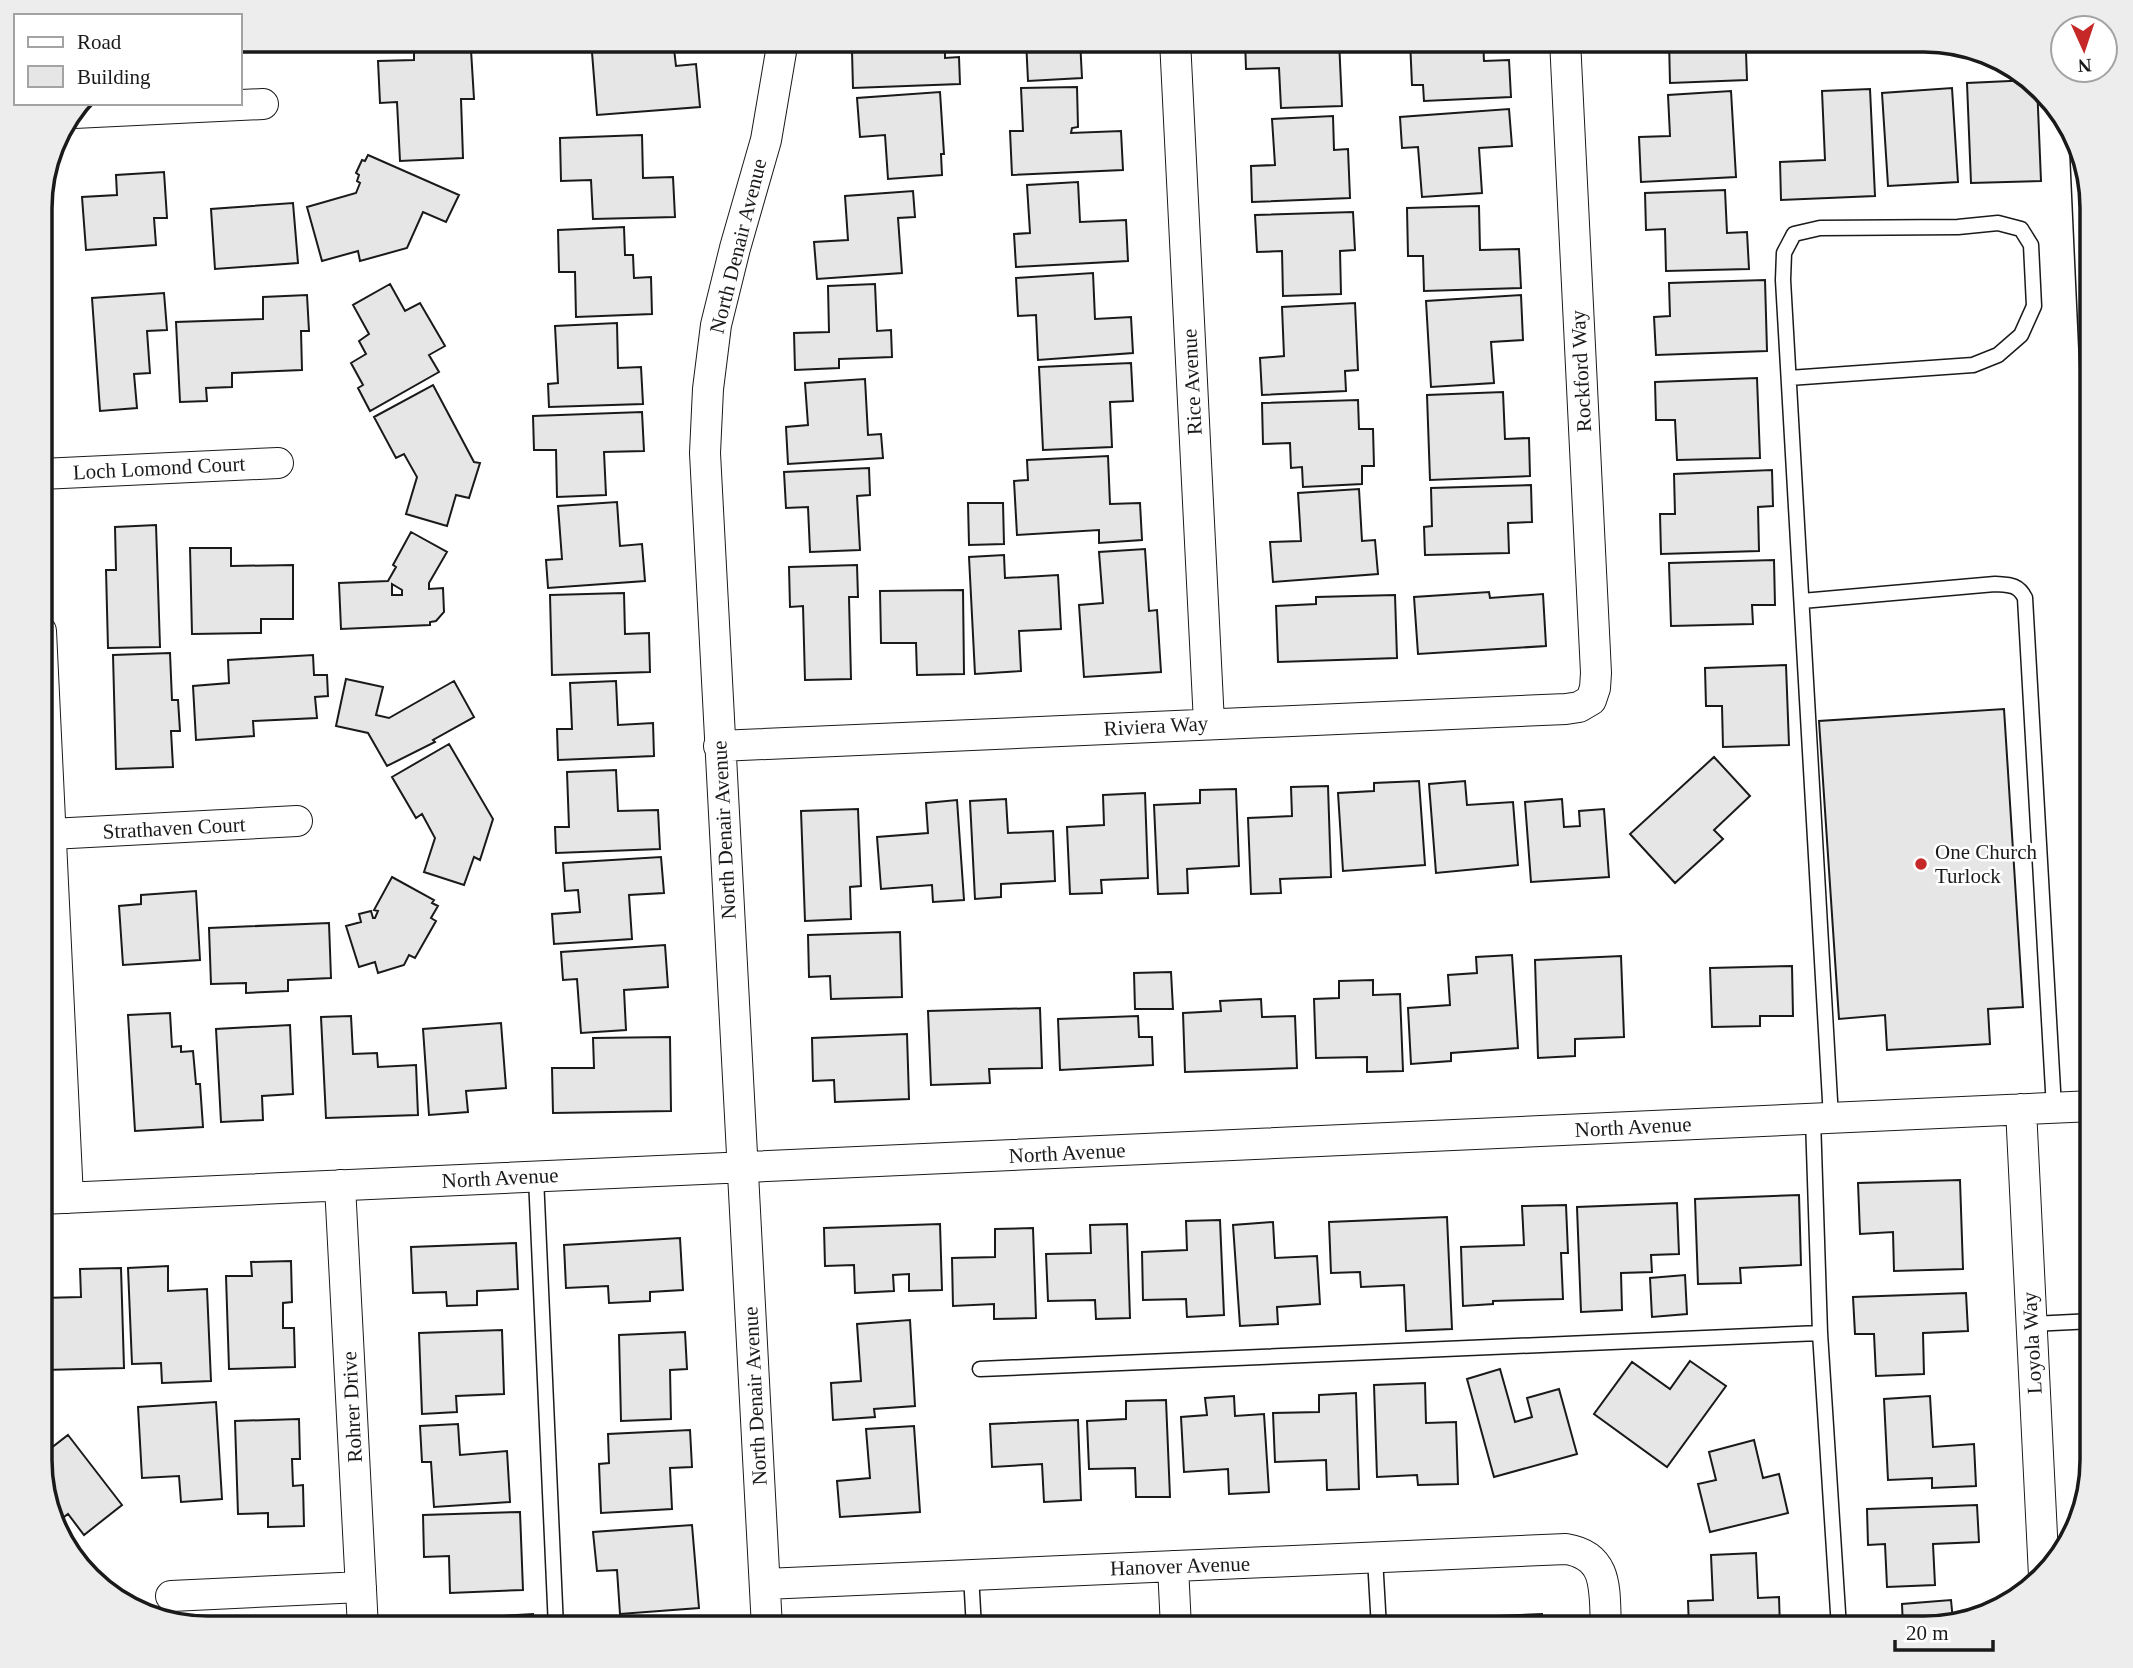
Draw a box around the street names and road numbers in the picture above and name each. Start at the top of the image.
street label: North Denair Avenue [705,156,771,336]
street label: Rockford Way [1566,309,1596,433]
street label: Rice Avenue [1177,328,1207,436]
street label: Loch Lomond Court [72,451,246,485]
street label: Riviera Way [1103,711,1209,741]
street label: North Denair Avenue [707,740,741,920]
street label: Strathaven Court [102,812,246,844]
street label: North Avenue [1574,1112,1692,1142]
street label: North Avenue [1008,1138,1126,1168]
street label: North Avenue [441,1163,559,1193]
street label: Loyola Way [2017,1291,2047,1395]
street label: North Denair Avenue [738,1306,772,1486]
street label: Rohrer Drive [337,1351,367,1463]
street label: Hanover Avenue [1110,1552,1250,1580]

